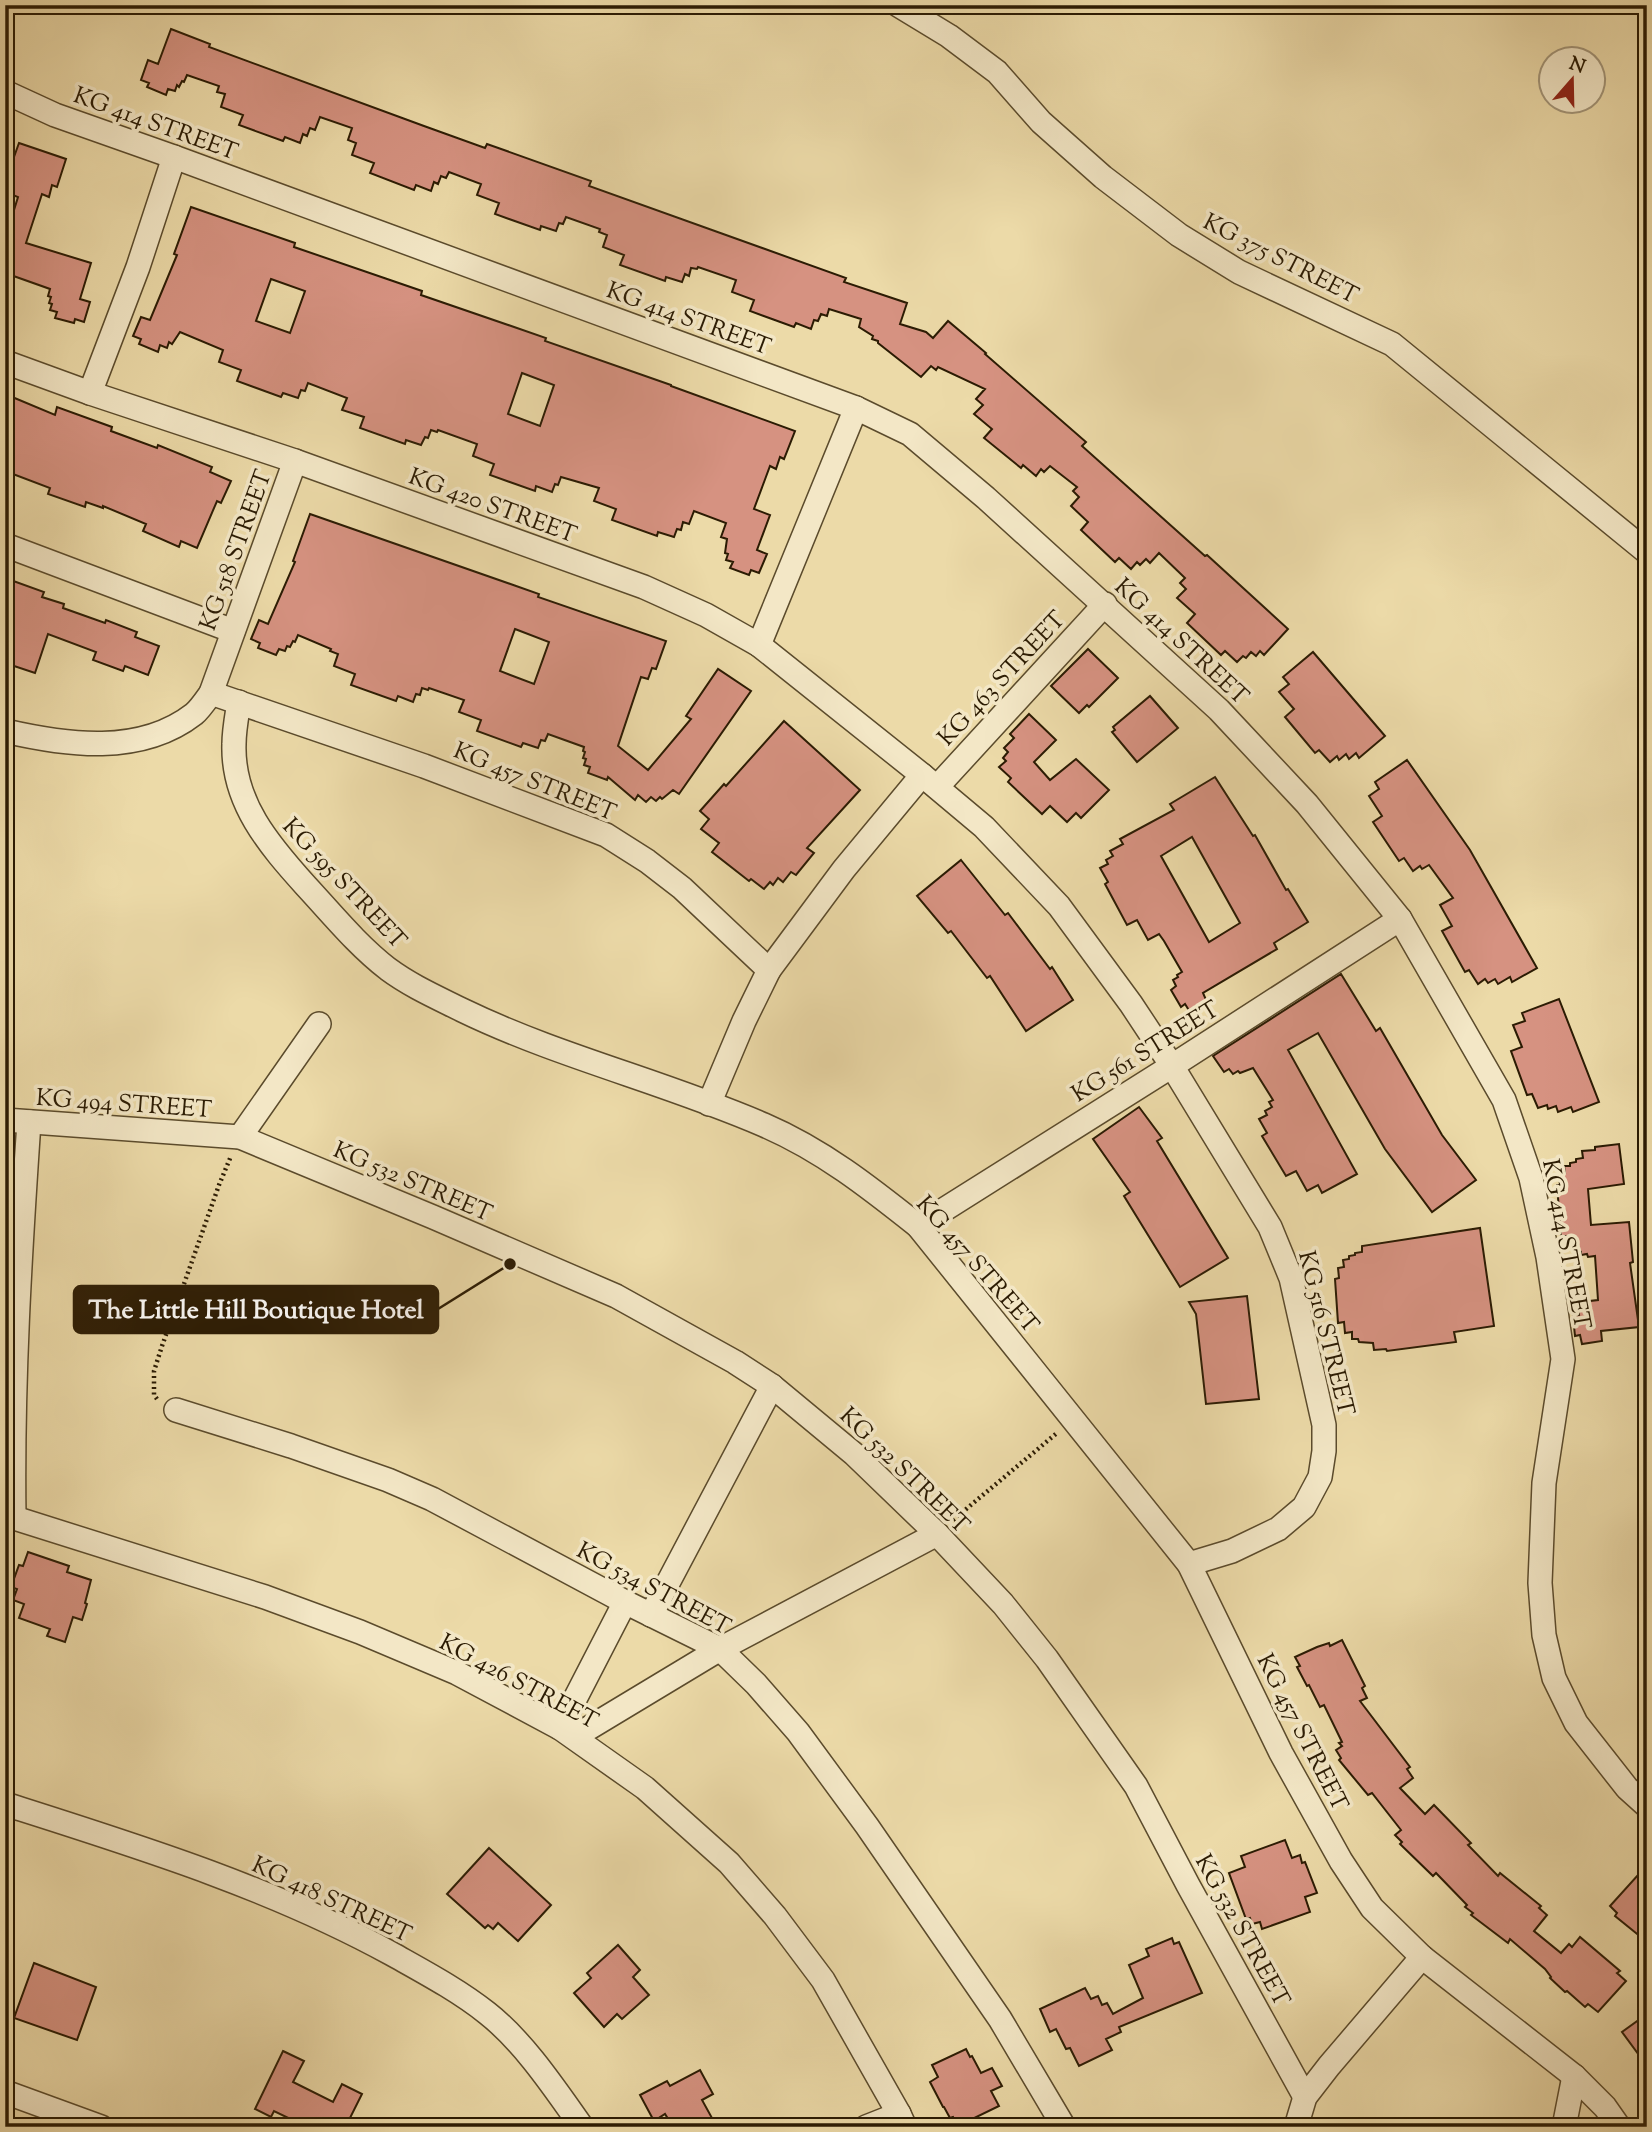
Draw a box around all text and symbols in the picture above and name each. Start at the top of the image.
north arrow [1536,46,1606,116]
text: N [1565,51,1589,82]
street label: KG 414 STREET [68,79,242,170]
street label: KG 375 STREET [1196,206,1364,314]
street label: KG 414 STREET [601,274,775,365]
street label: KG 420 STREET [404,461,581,553]
street label: KG 518 STREET [192,465,282,636]
street label: KG 414 STREET [1106,571,1256,714]
street label: KG 463 STREET [931,604,1074,755]
street label: KG 457 STREET [448,735,621,831]
street label: KG 595 STREET [274,811,414,958]
street label: KG 561 STREET [1066,994,1227,1112]
street label: KG 494 STREET [35,1082,213,1128]
street label: KG 532 STREET [328,1134,497,1232]
street label: KG 414 STREET [1532,1156,1598,1333]
street label: KG 457 STREET [907,1189,1046,1342]
street label: KG 516 STREET [1288,1248,1362,1420]
callout: The Little Hill Boutique Hotel [74,1286,438,1333]
text: The Little Hill Boutique Hotel [88,1293,425,1330]
street label: KG 532 STREET [831,1400,977,1543]
street label: KG 534 STREET [570,1535,736,1645]
street label: KG 426 STREET [433,1627,604,1739]
street label: KG 457 STREET [1247,1648,1356,1818]
street label: KG 418 STREET [246,1849,417,1953]
street label: KG 532 STREET [1185,1849,1297,2013]

